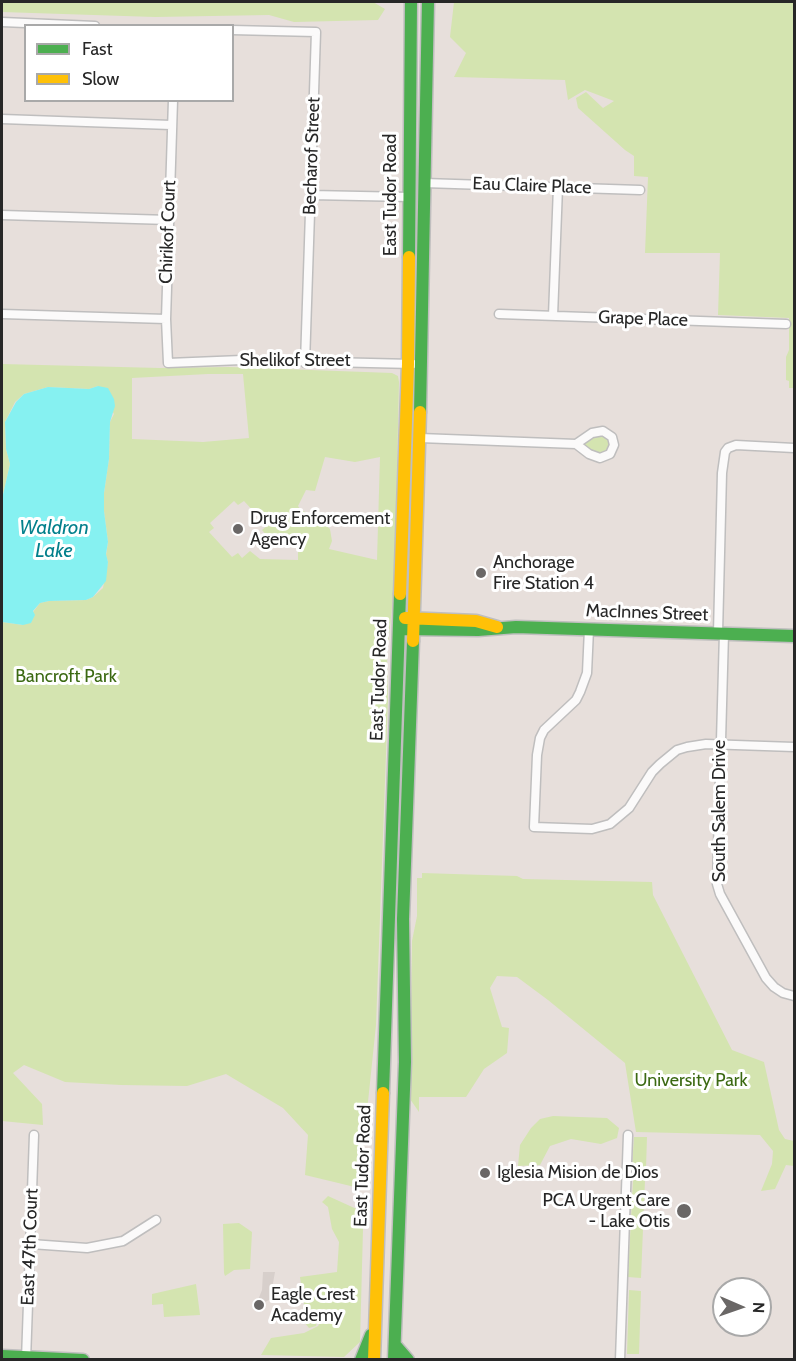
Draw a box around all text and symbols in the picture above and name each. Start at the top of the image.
legend [24,24,234,102]
text: Fast [82,38,113,60]
text: Slow [82,68,119,90]
street label: Becharof Street [299,97,325,215]
street label: East Tudor Road [380,134,402,256]
street label: Eau Claire Place [472,173,592,199]
street label: Chirikof Court [155,180,181,284]
street label: Grape Place [598,307,688,331]
street label: Shelikof Street [239,350,351,372]
place label: Drug Enforcement Agency [250,508,390,550]
water label: Waldron Lake [19,516,89,563]
marker: Drug Enforcement Agency [231,522,245,536]
place label: Anchorage Fire Station 4 [493,552,594,594]
marker: Anchorage Fire Station 4 [474,566,488,580]
street label: MacInnes Street [585,600,709,626]
street label: East Tudor Road [366,619,392,741]
park label: Bancroft Park [15,666,117,688]
street label: South Salem Drive [709,740,731,882]
park label: University Park [634,1070,748,1092]
street label: East Tudor Road [350,1105,376,1227]
place label: Iglesia Mision de Dios [497,1162,659,1184]
marker: Iglesia Mision de Dios [478,1166,492,1180]
street label: East 47th Court [17,1188,43,1306]
place label: PCA Urgent Care - Lake Otis [543,1190,670,1232]
marker: PCA Urgent Care - Lake Otis [675,1202,693,1220]
north arrow [712,1277,772,1337]
place label: Eagle Crest Academy [271,1284,355,1326]
marker: Eagle Crest Academy [252,1298,266,1312]
text: N [749,1302,768,1314]

